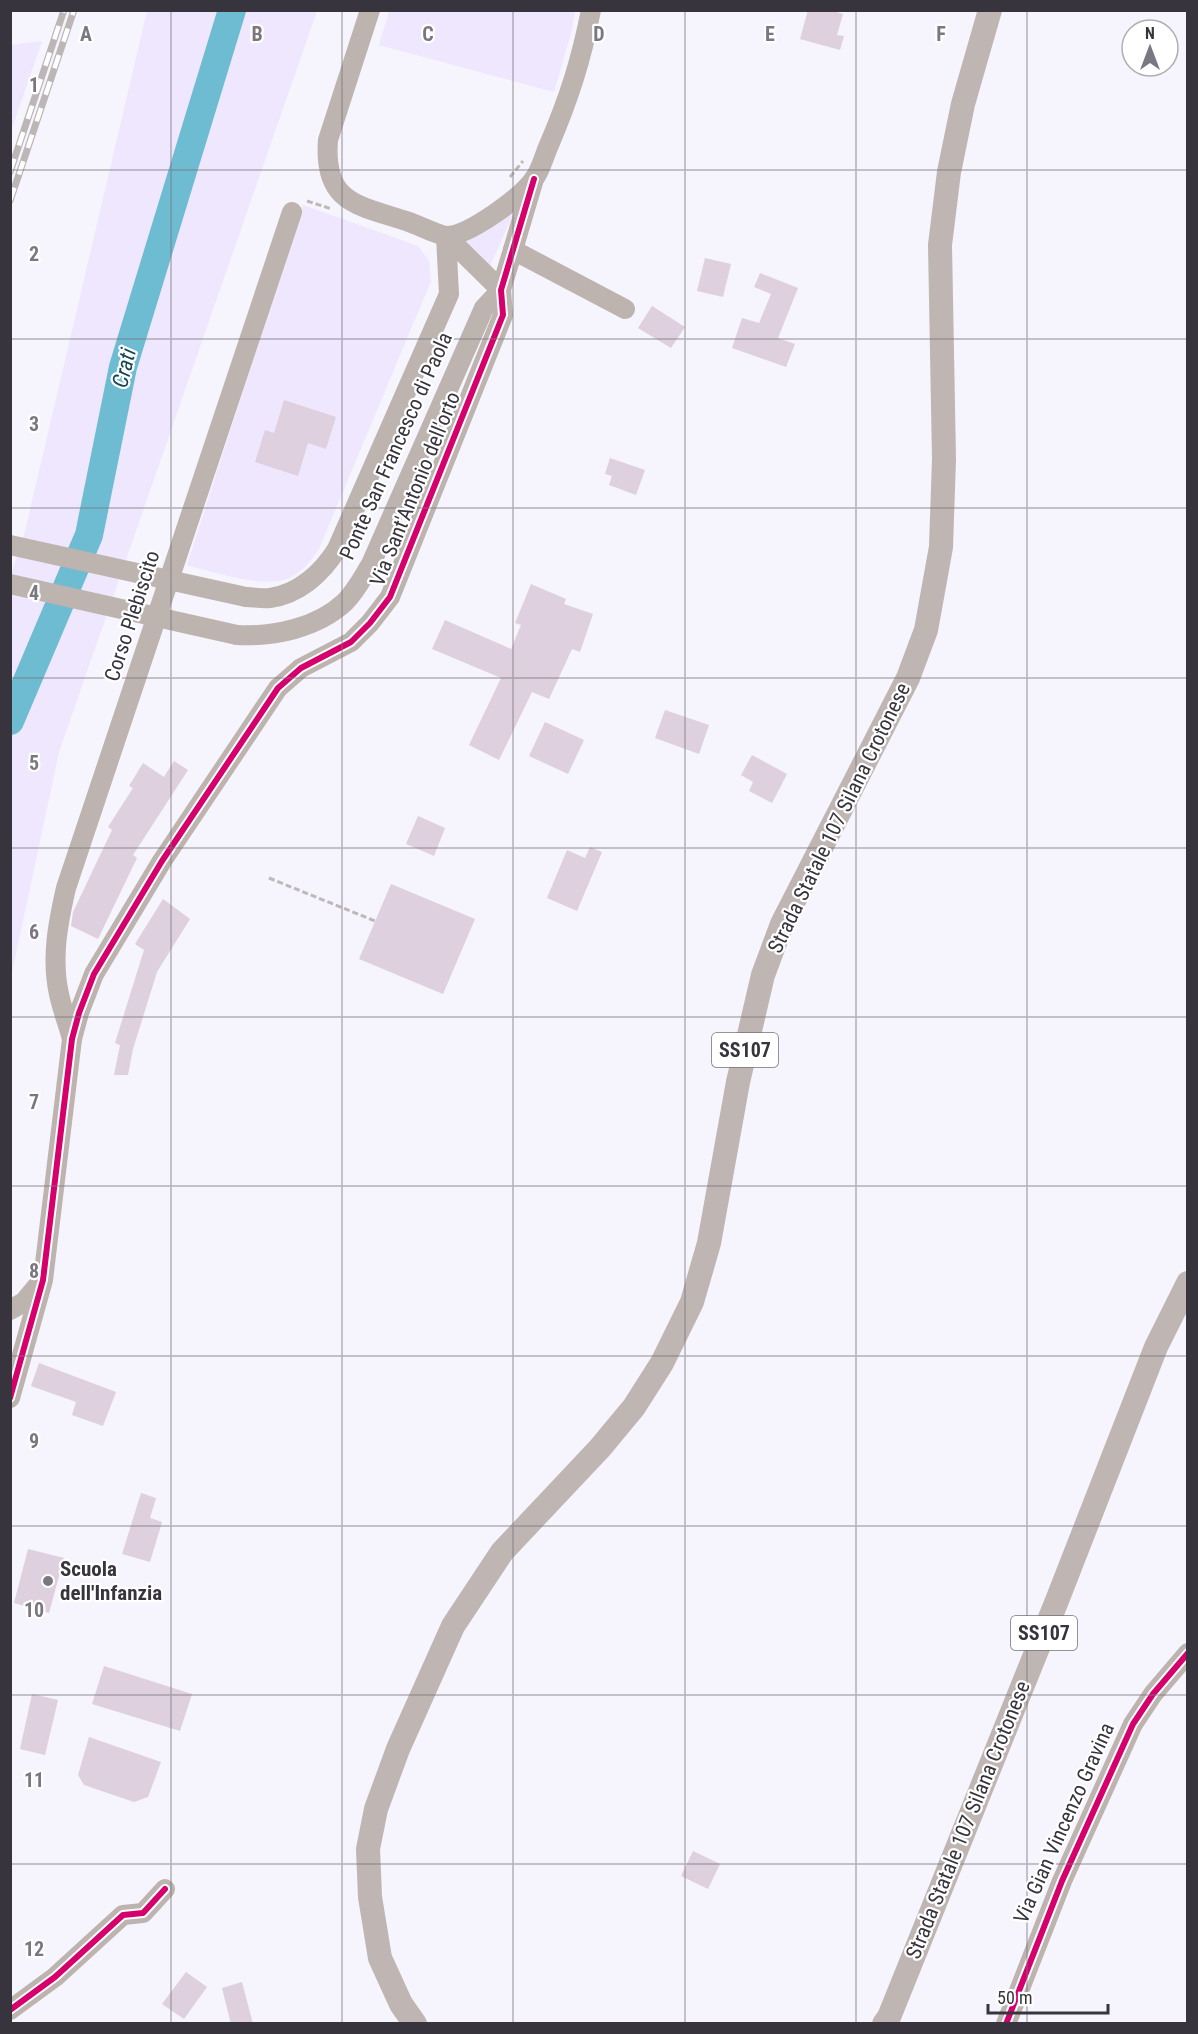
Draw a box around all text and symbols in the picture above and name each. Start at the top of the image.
north arrow [1120,18,1180,78]
text: A [80,22,92,46]
text: B [251,22,263,46]
text: C [422,22,434,46]
text: D [593,22,605,46]
text: E [765,22,775,46]
text: F [936,22,946,46]
text: N [1145,24,1155,43]
text: 1 [29,73,39,97]
text: 2 [29,242,39,266]
street label: Ponte San Francesco di Paola [335,329,457,563]
water label: Crati [107,346,141,390]
street label: Via Sant'Antonio dell'orto [365,388,465,590]
text: 3 [29,412,39,436]
street label: Corso Plebiscito [100,548,164,684]
text: 4 [29,581,39,605]
street label: Strada Statale 107 Silana Crotonese [763,679,915,957]
text: 5 [29,751,39,775]
text: 6 [29,920,39,944]
road number: SS107 [712,1033,778,1067]
text: 7 [29,1090,39,1114]
text: 8 [29,1259,39,1283]
text: 9 [29,1429,39,1453]
place label: Scuola dell'Infanzia [60,1557,162,1605]
marker: Scuola dell'Infanzia [41,1574,55,1588]
text: 10 [24,1598,44,1622]
road number: SS107 [1011,1616,1077,1650]
street label: Strada Statale 107 Silana Crotonese [901,1677,1035,1962]
street label: Via Gian Vincenzo Gravina [1009,1719,1119,1927]
text: 11 [24,1768,44,1792]
text: 12 [24,1937,44,1961]
scale bar [988,1977,1108,2015]
text: 50 m [997,1987,1032,2008]

